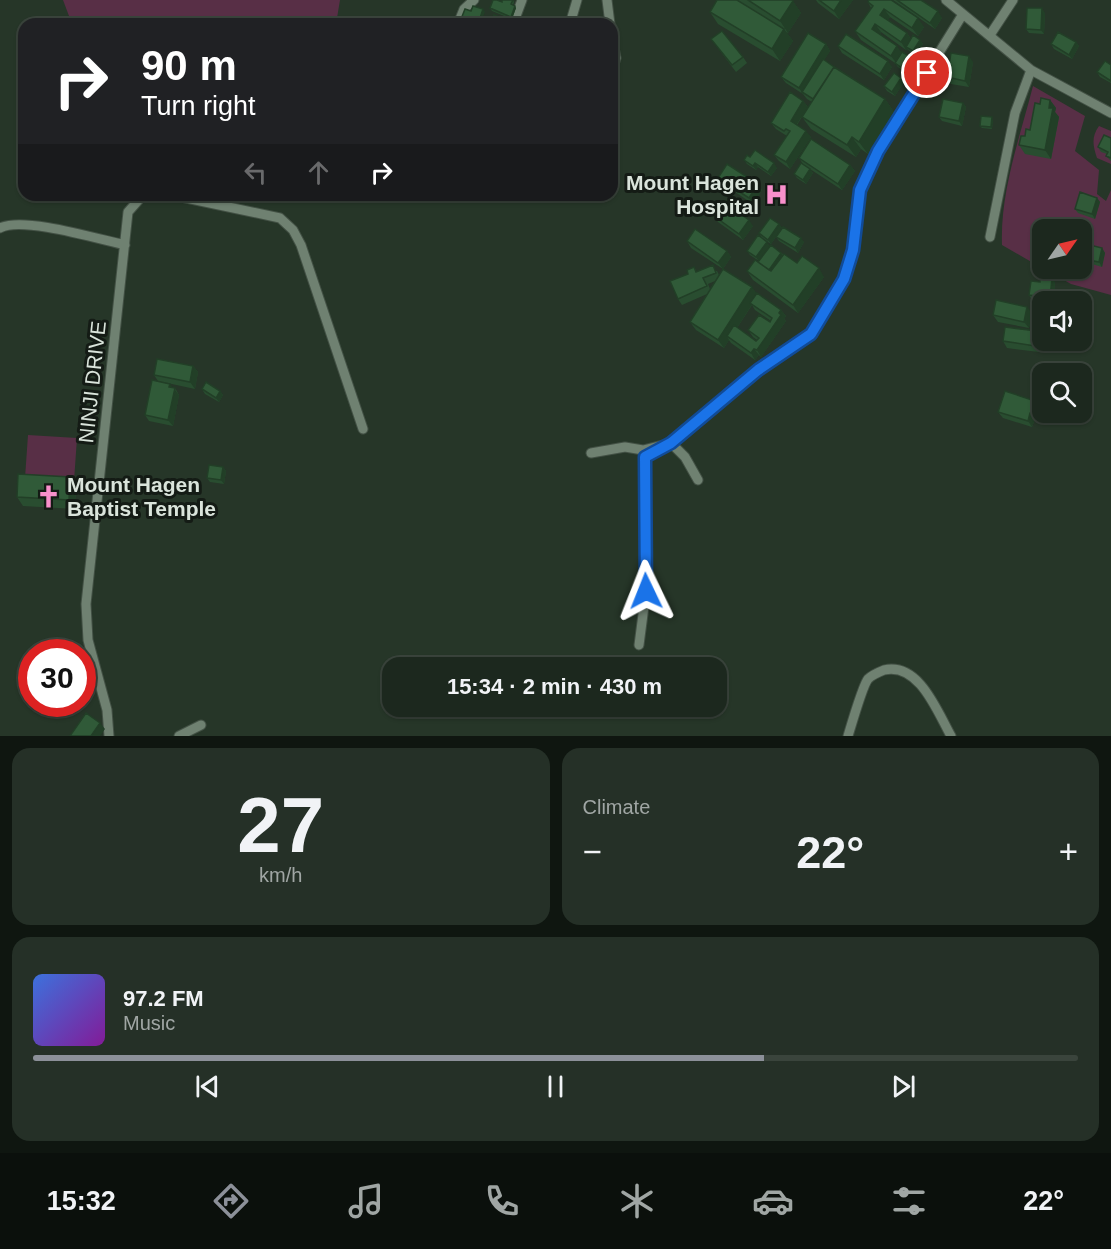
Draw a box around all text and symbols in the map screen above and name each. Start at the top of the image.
icon: right [42,42,120,120]
text: 90 m [141,42,237,89]
pin [901,47,952,98]
icon: arrive [910,56,943,89]
text: Turn right [141,91,256,121]
icon: left [239,156,272,189]
icon: ahead [302,156,335,189]
icon: right [365,156,398,189]
place label: Mount Hagen Hospital [626,171,759,218]
hospital icon: Mount Hagen Hospital [764,181,790,207]
north arrow [1032,219,1092,279]
map controls [1032,219,1092,423]
button: sound [1032,291,1092,351]
street label: NINJI DRIVE [74,320,110,444]
button: search [1032,363,1092,423]
place label: Mount Hagen Baptist Temple [67,473,216,520]
church icon: Mount Hagen Baptist Temple [36,483,62,509]
position arrow [614,559,678,623]
speed limit sign: 30 [18,639,96,717]
text: 15:34 · 2 min · 430 m [447,674,662,699]
text: 27 [237,781,324,869]
text: Climate [583,796,650,818]
text: 22° [796,827,864,878]
text: − [583,833,602,870]
text: + [1059,833,1078,870]
text: km/h [259,864,302,886]
text: 97.2 FM [123,986,204,1011]
text: Music [123,1012,175,1034]
icon: previous [191,1070,224,1103]
icon: pause [539,1070,572,1103]
icon: next [887,1070,920,1103]
icon: directions [210,1180,252,1222]
icon: music [345,1180,387,1222]
icon: phone [481,1180,523,1222]
icon: climate [616,1180,658,1222]
icon: car [752,1180,794,1222]
icon: filters [888,1180,930,1222]
text: 15:32 [47,1186,116,1216]
text: 22° [1023,1186,1064,1216]

